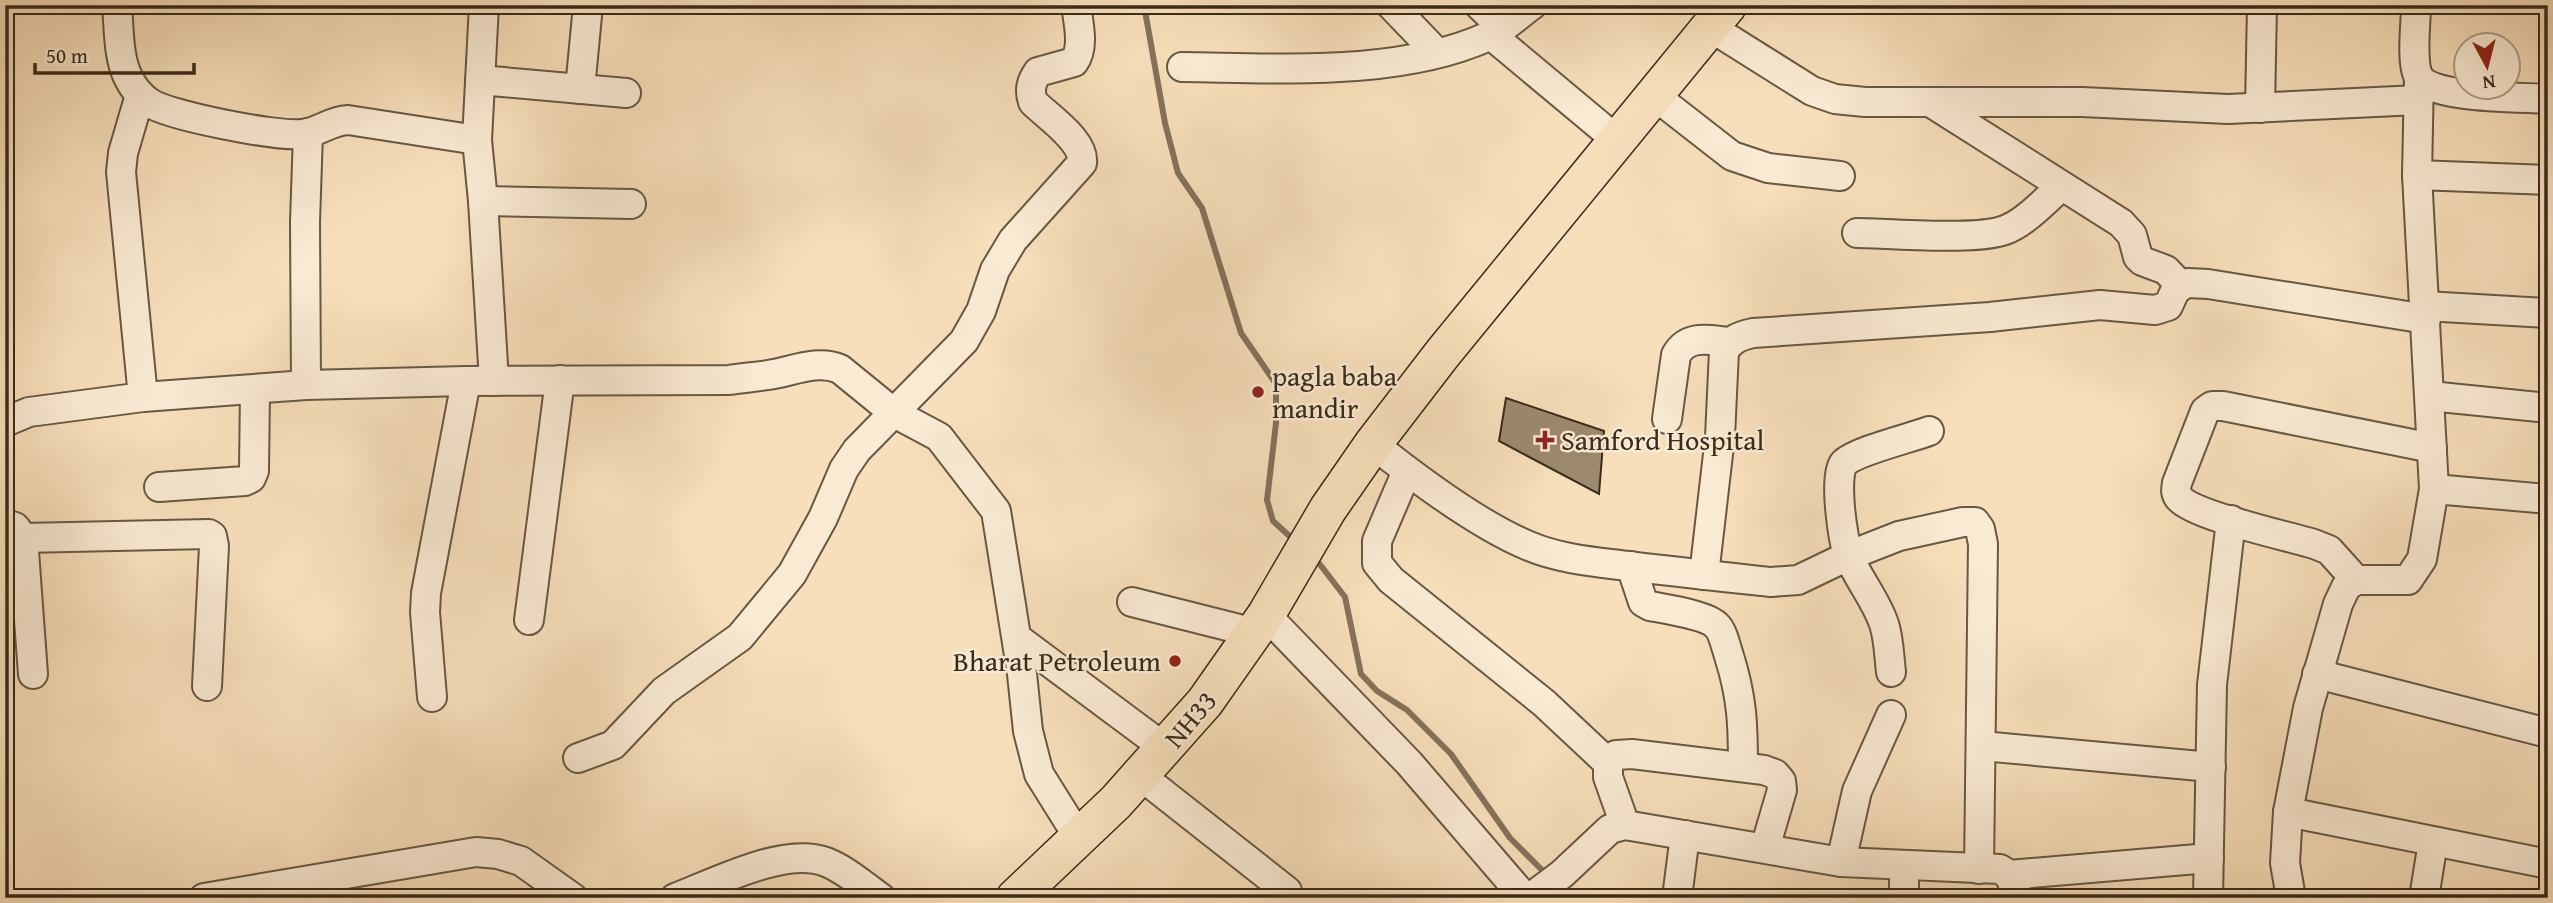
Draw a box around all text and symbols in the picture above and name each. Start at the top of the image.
scale bar [35,32,194,76]
north arrow [2452,32,2522,102]
text: 50 m [46,40,88,71]
text: N [2481,68,2497,98]
place label: pagla baba mandir [1272,355,1398,428]
marker: pagla baba mandir [1250,384,1266,400]
place label: Samford Hospital [1561,419,1764,460]
marker: Samford Hospital [1535,430,1555,450]
place label: Bharat Petroleum [953,640,1161,681]
marker: Bharat Petroleum [1167,653,1183,669]
street label: NH33 [1153,681,1226,756]

